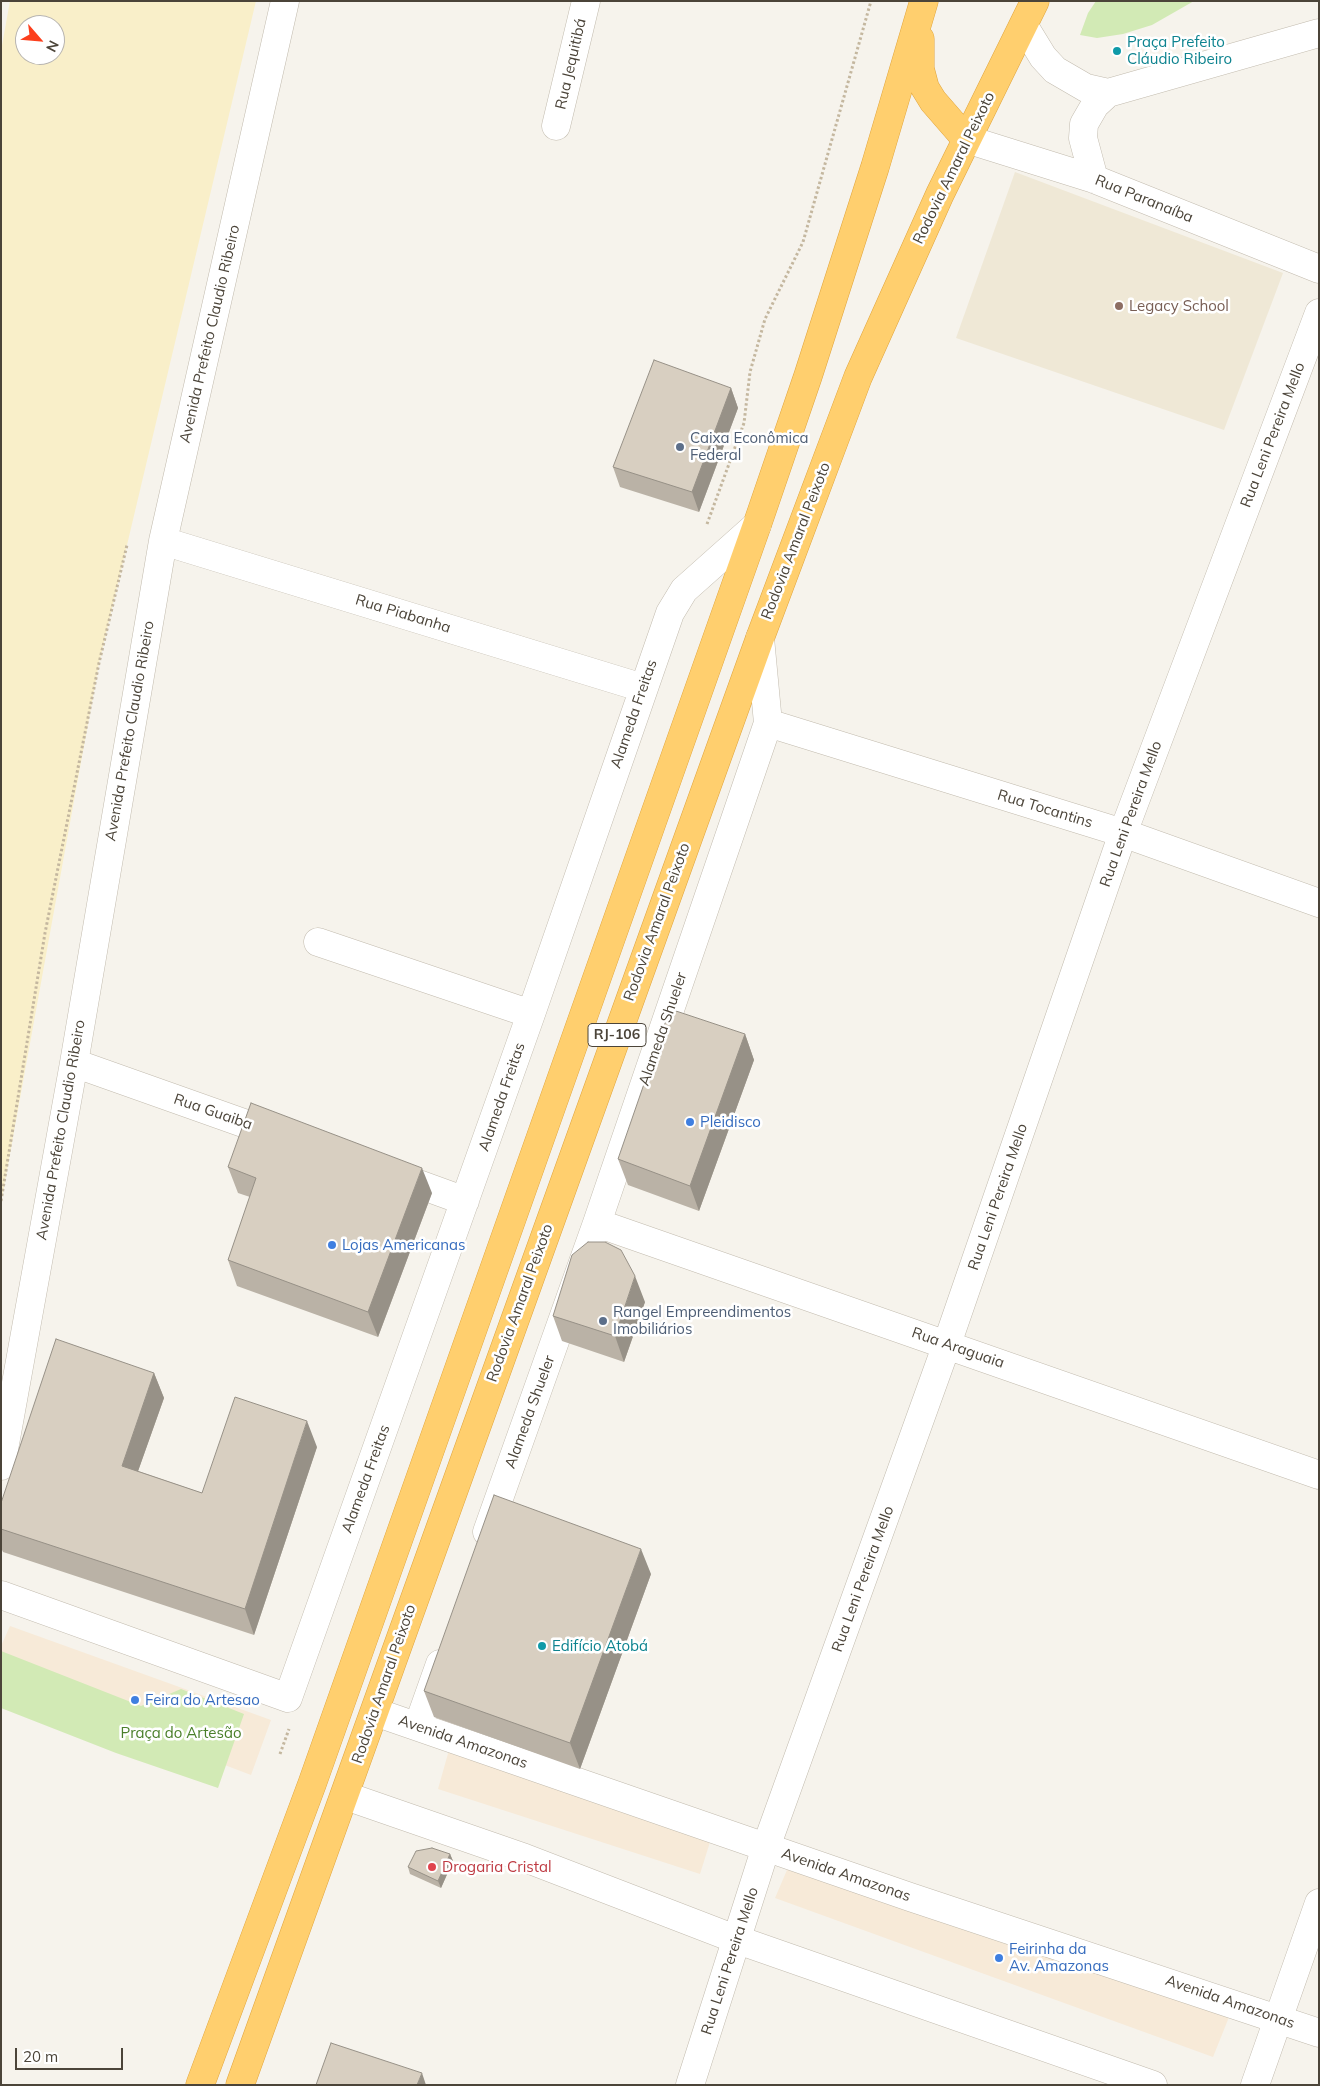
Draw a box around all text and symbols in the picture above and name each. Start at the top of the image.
north arrow [15,15,65,65]
street label: Rua Jequitibá [552,17,590,111]
place label: Praça Prefeito Cláudio Ribeiro [1127,33,1232,68]
text: N [42,38,63,55]
marker: Praça Prefeito Cláudio Ribeiro [1111,45,1123,57]
street label: Rodovia Amaral Peixoto [909,89,999,247]
street label: Rua Paranaíba [1092,171,1196,227]
street label: Avenida Prefeito Claudio Ribeiro [176,223,244,445]
place label: Legacy School [1129,297,1229,315]
marker: Legacy School [1113,300,1125,312]
street label: Rua Leni Pereira Mello [1237,360,1309,510]
place label: Caixa Econômica Federal [690,429,809,464]
marker: Caixa Econômica Federal [674,441,686,453]
street label: Rodovia Amaral Peixoto [758,460,834,622]
street label: Rua Piabanha [353,591,453,637]
street label: Avenida Prefeito Claudio Ribeiro [102,619,158,843]
street label: Alameda Freitas [607,657,661,771]
street label: Rua Leni Pereira Mello [1096,738,1166,890]
street label: Rua Tocantins [995,786,1095,832]
street label: Rodovia Amaral Peixoto [620,840,694,1004]
street label: Alameda Shueler [635,970,691,1088]
street label: Avenida Prefeito Claudio Ribeiro [33,1018,89,1242]
road number: RJ-106 [588,1024,646,1046]
street label: Alameda Freitas [475,1040,529,1154]
street label: Rua Guaiba [171,1090,255,1134]
place label: Pleidisco [700,1113,761,1131]
marker: Pleidisco [684,1116,696,1128]
street label: Rua Leni Pereira Mello [964,1121,1032,1273]
street label: Rodovia Amaral Peixoto [483,1221,557,1385]
place label: Lojas Americanas [342,1236,466,1254]
marker: Lojas Americanas [326,1239,338,1251]
place label: Rangel Empreendimentos Imobiliários [613,1303,791,1338]
marker: Rangel Empreendimentos Imobiliários [597,1315,609,1327]
street label: Rua Araguaia [909,1324,1007,1372]
street label: Alameda Shueler [501,1353,559,1471]
street label: Alameda Freitas [338,1422,394,1536]
street label: Rua Leni Pereira Mello [828,1503,898,1655]
street label: Rodovia Amaral Peixoto [348,1602,420,1766]
place label: Edifício Atobá [552,1637,648,1655]
marker: Edifício Atobá [536,1640,548,1652]
place label: Feira do Artesao [145,1691,260,1709]
marker: Feira do Artesao [129,1694,141,1706]
street label: Avenida Amazonas [396,1711,530,1773]
park label: Praça do Artesão [121,1724,241,1742]
street label: Avenida Amazonas [779,1844,913,1906]
place label: Drogaria Cristal [442,1858,552,1876]
marker: Drogaria Cristal [426,1861,438,1873]
street label: Rua Leni Pereira Mello [698,1885,762,2037]
place label: Feirinha da Av. Amazonas [1009,1940,1109,1975]
marker: Feirinha da Av. Amazonas [993,1952,1005,1964]
street label: Avenida Amazonas [1163,1971,1297,2033]
scale bar [18,2038,125,2070]
text: 20 m [23,2047,58,2066]

